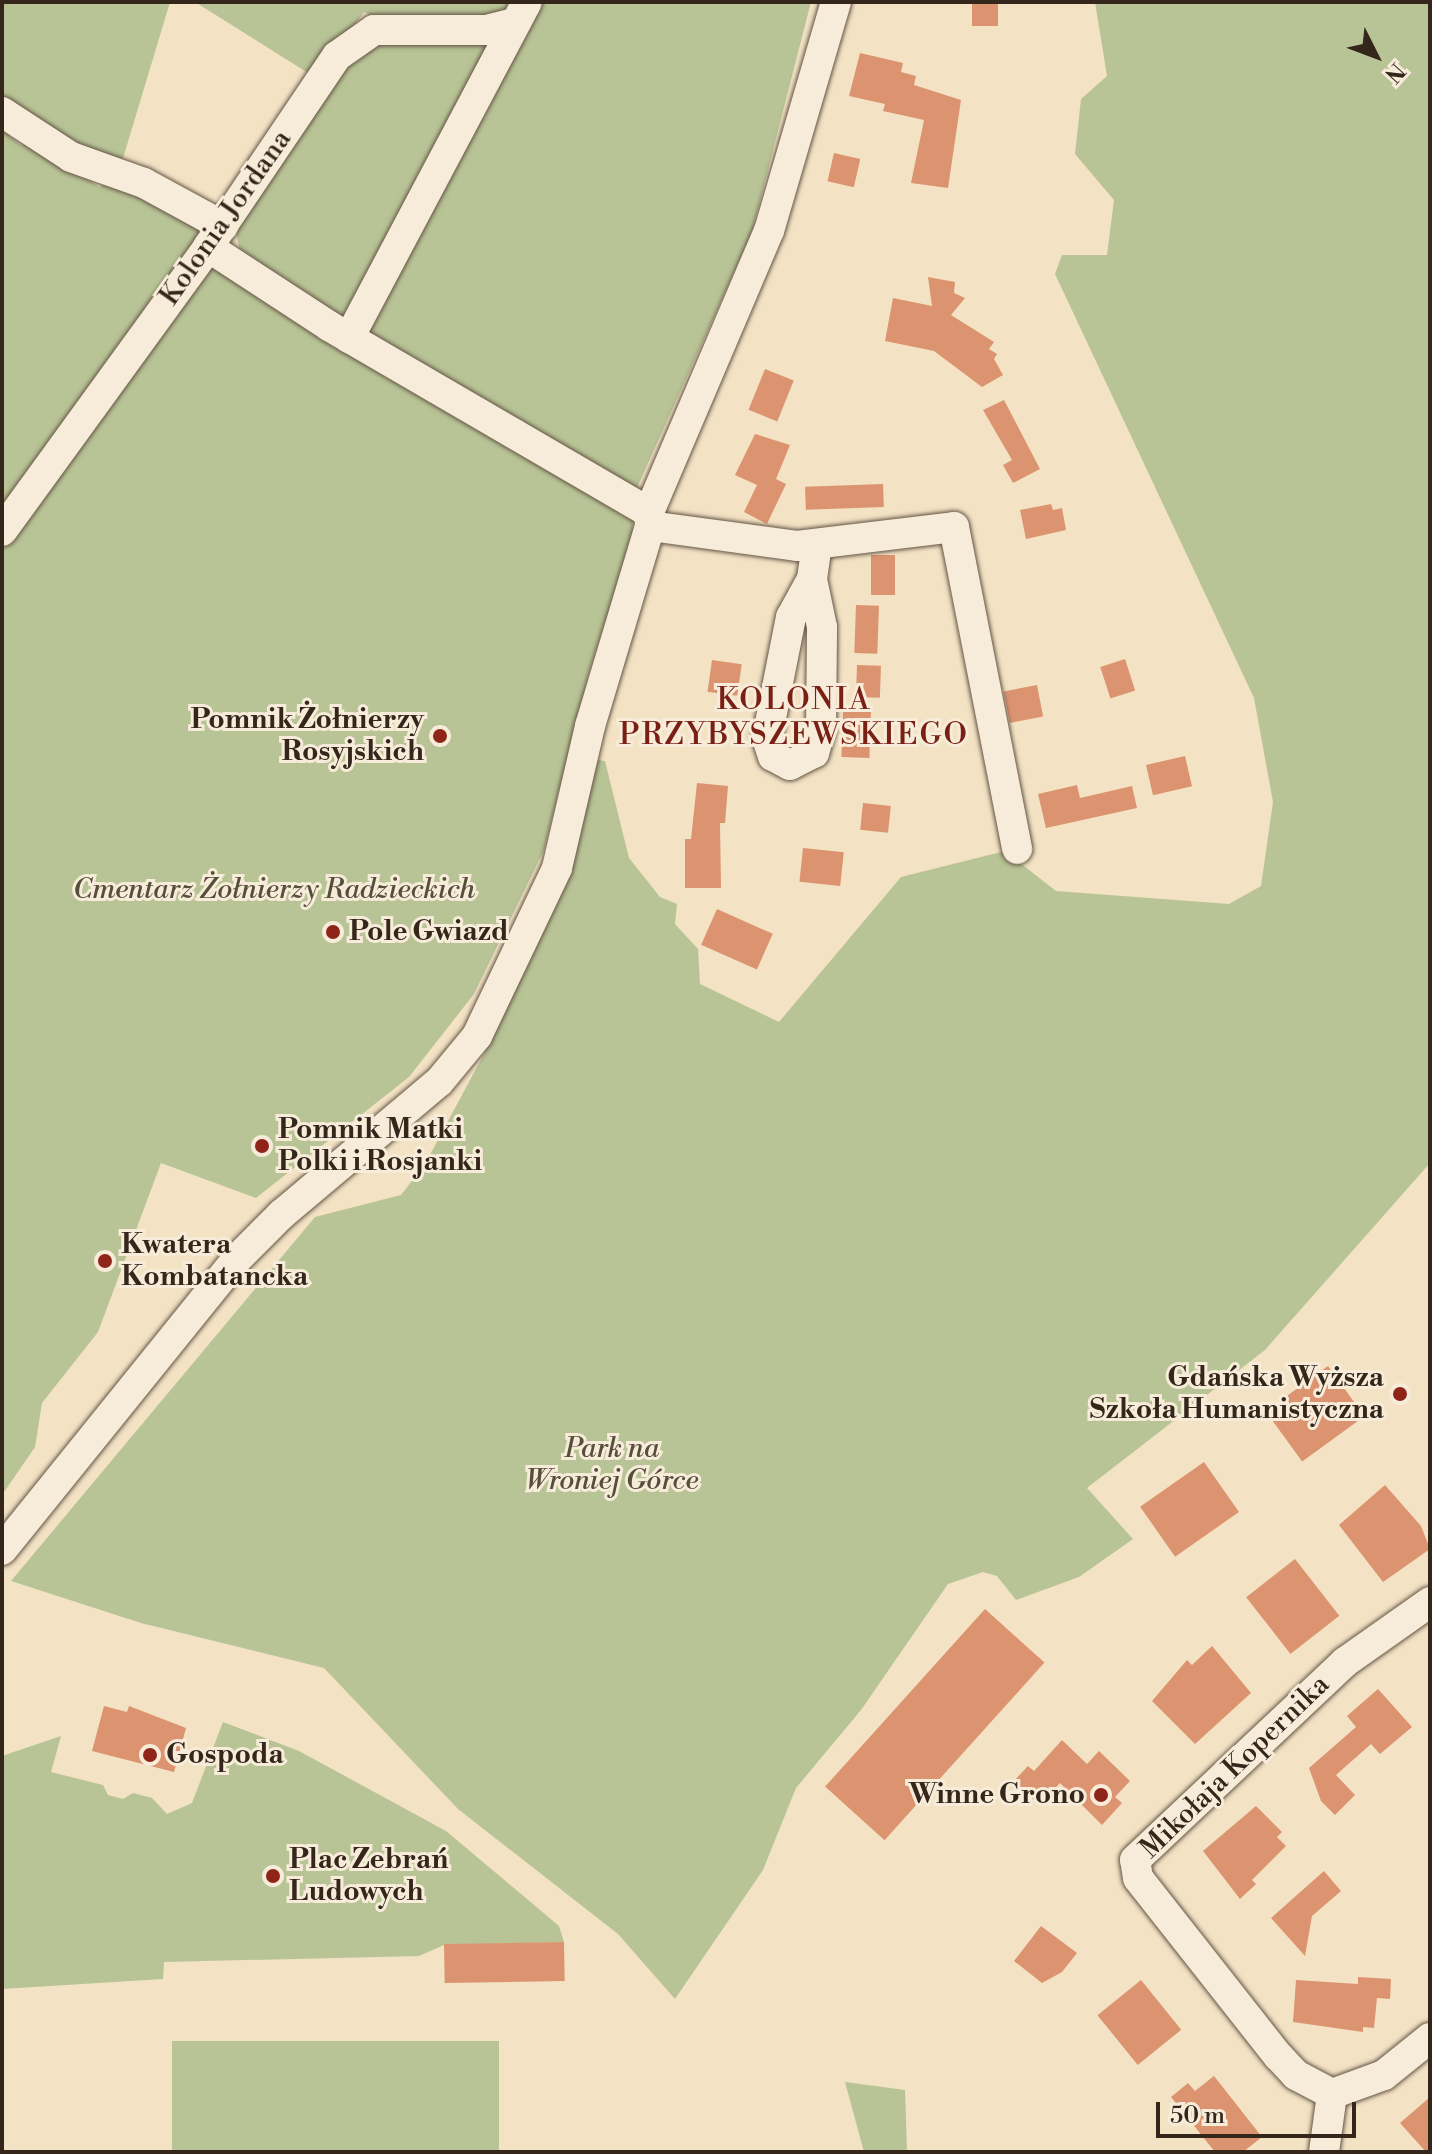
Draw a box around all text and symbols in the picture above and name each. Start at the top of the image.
north arrow [1336,16,1416,96]
text: N [1378,57,1410,88]
street label: Kolonia Jordana [153,124,299,312]
district label: KOLONIA PRZYBYSZEWSKIEGO [619,682,969,752]
place label: Pomnik Żołnierzy Rosyjskich [190,703,424,769]
marker: Pomnik Żołnierzy Rosyjskich [431,727,449,745]
park label: Cmentarz Żołnierzy Radzieckich [73,873,475,907]
place label: Pole Gwiazd [349,915,509,949]
marker: Pole Gwiazd [324,923,342,941]
place label: Pomnik Matki Polki i Rosjanki [278,1113,482,1179]
marker: Pomnik Matki Polki i Rosjanki [253,1137,271,1155]
place label: Kwatera Kombatancka [121,1228,308,1294]
marker: Kwatera Kombatancka [96,1252,114,1270]
place label: Gdańska Wyższa Szkoła Humanistyczna [1090,1361,1384,1427]
marker: Gdańska Wyższa Szkoła Humanistyczna [1391,1385,1409,1403]
park label: Park na Wroniej Górce [525,1432,699,1498]
street label: Mikołaja Kopernika [1133,1668,1337,1866]
place label: Gospoda [166,1738,284,1772]
marker: Gospoda [141,1746,159,1764]
place label: Winne Grono [909,1778,1085,1812]
marker: Winne Grono [1092,1786,1110,1804]
place label: Plac Zebrań Ludowych [289,1843,448,1909]
marker: Plac Zebrań Ludowych [264,1867,282,1885]
scale bar [1160,2086,1360,2136]
text: 50 m [1170,2101,1225,2131]

